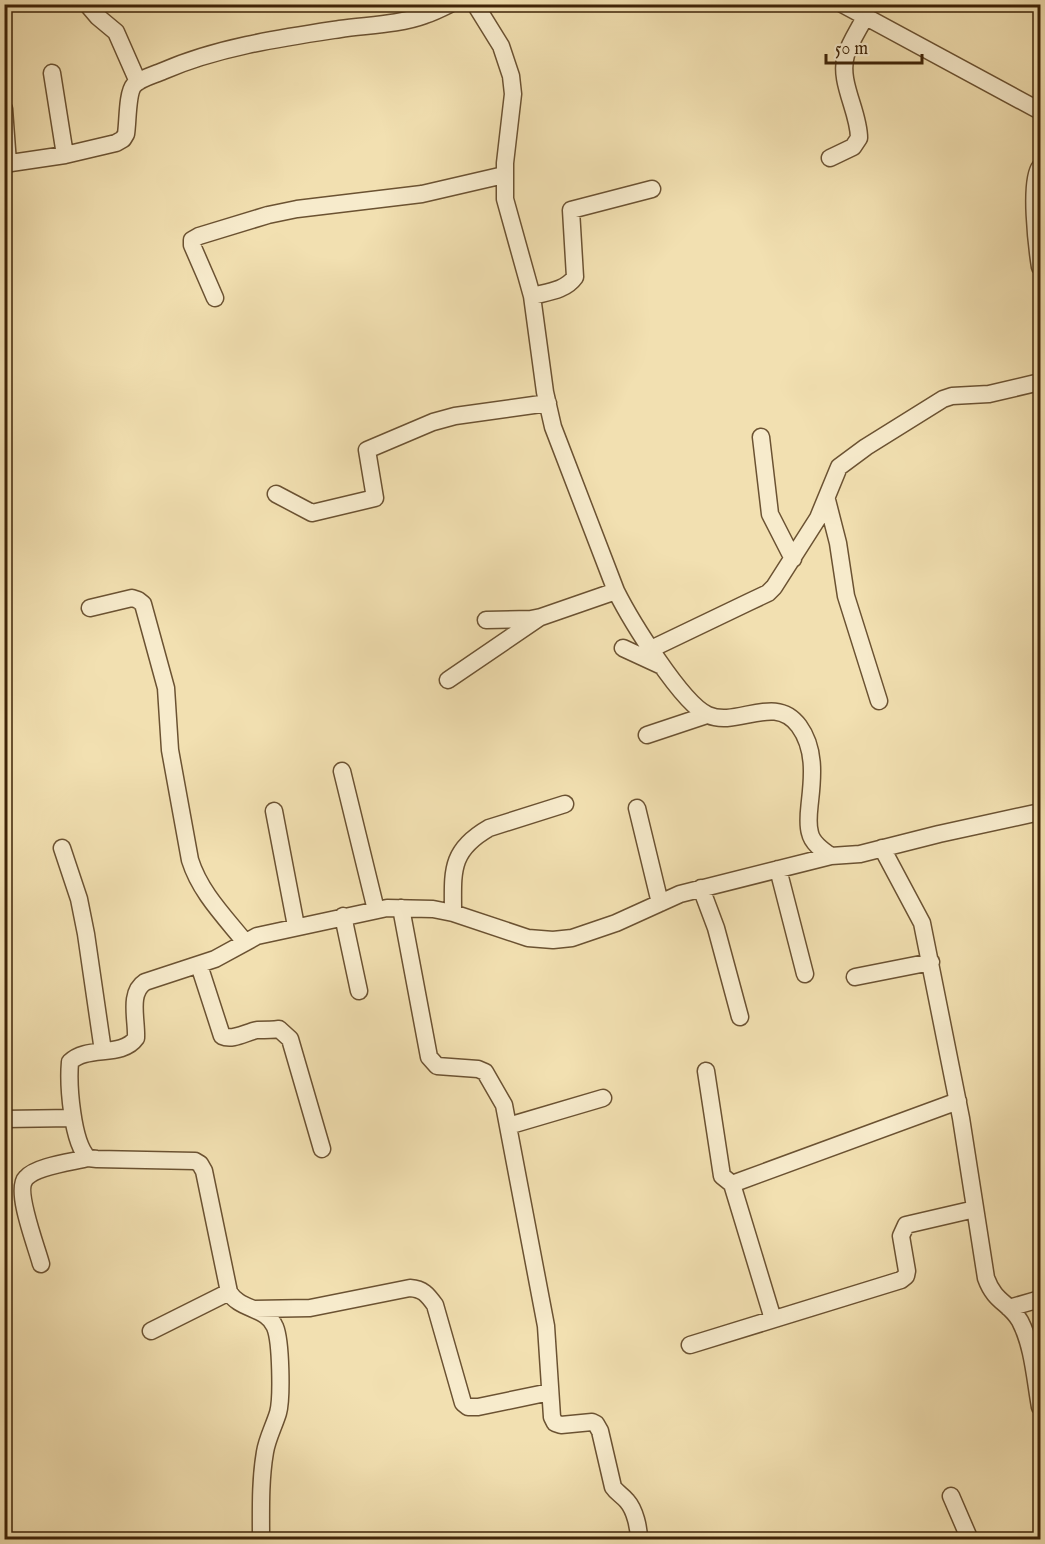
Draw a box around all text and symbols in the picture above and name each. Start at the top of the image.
scale bar [826,27,922,65]
text: 50 m [835,38,868,61]

